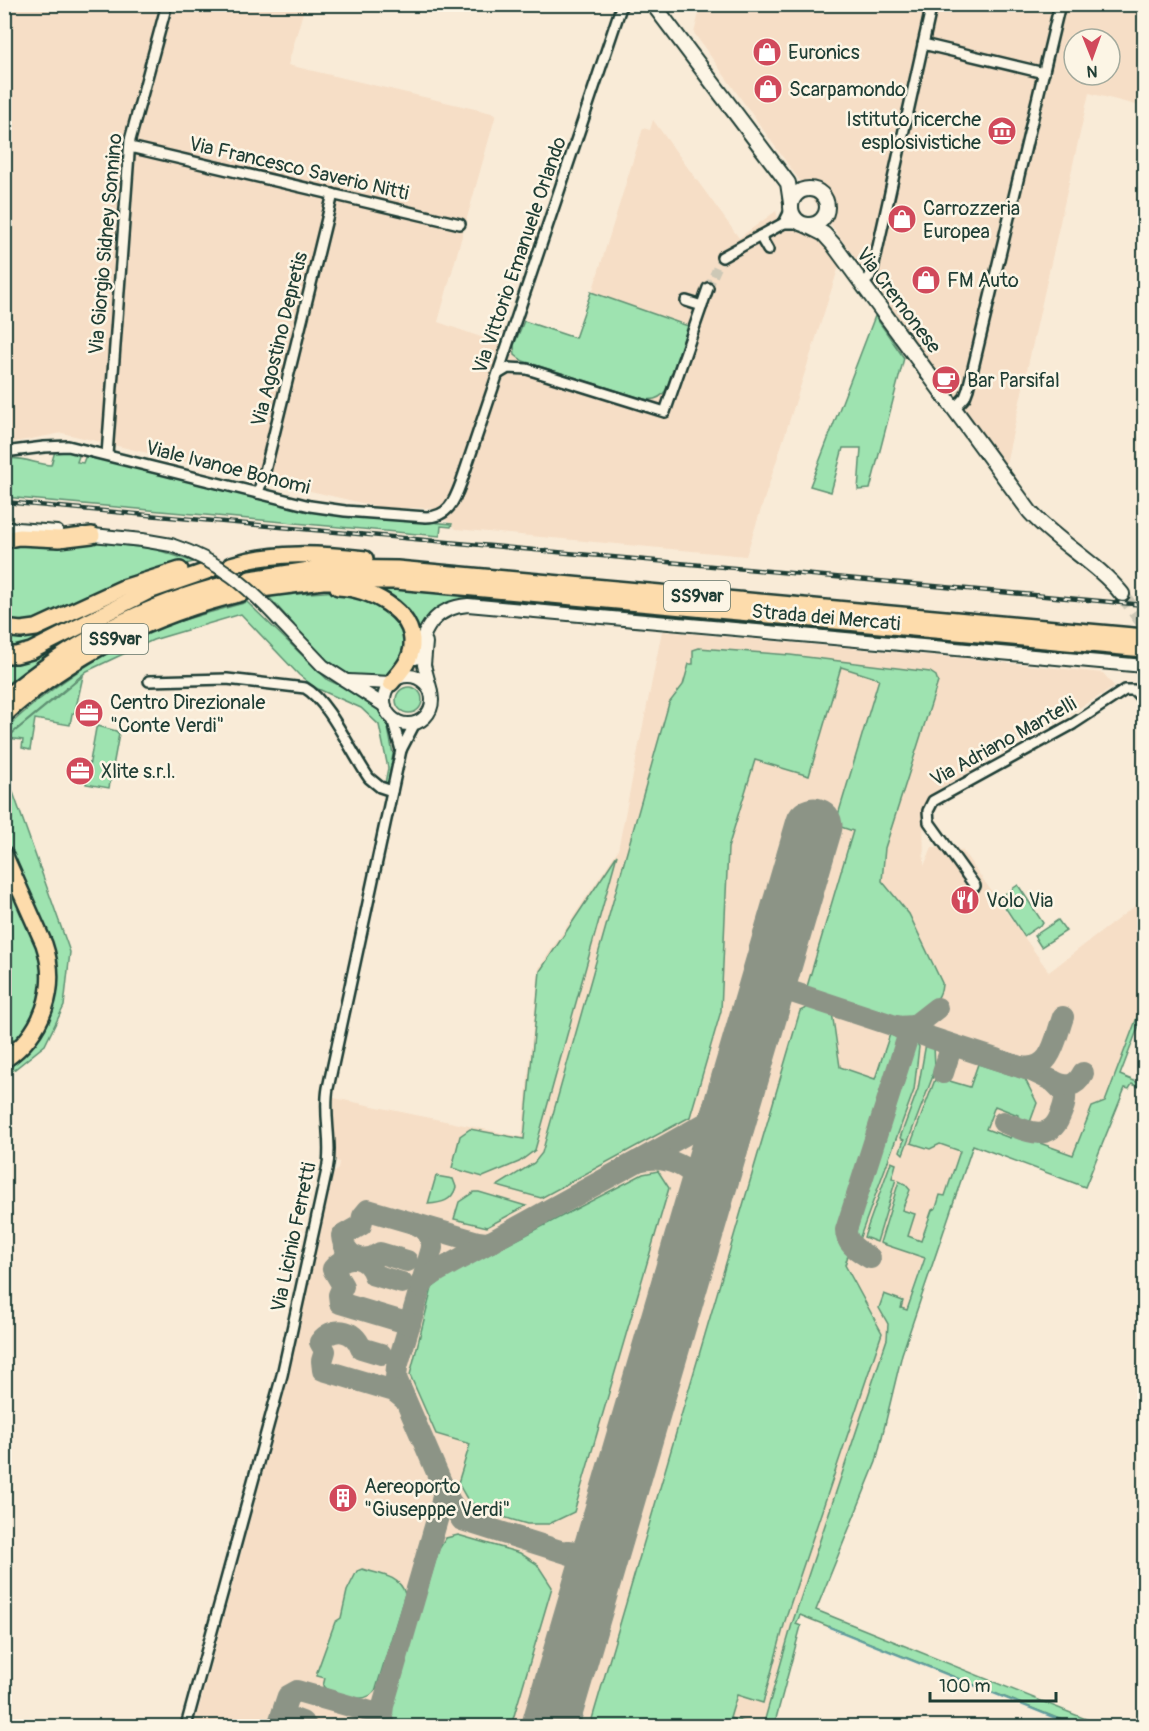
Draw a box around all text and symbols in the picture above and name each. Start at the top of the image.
north arrow [1062,27,1122,87]
shop icon: Euronics [751,36,783,68]
place label: Euronics [788,40,860,65]
text: N [1086,61,1098,81]
shop icon: Scarpamondo [752,73,784,105]
place label: Scarpamondo [789,77,906,102]
place label: Istituto ricerche esplosivistiche [846,107,981,155]
museum icon: Istituto ricerche esplosivistiche [986,115,1018,147]
street label: Via Francesco Saverio Nitti [186,131,411,206]
street label: Via Giorgio Sidney Sonnino [83,132,128,356]
street label: Via Vittorio Emanuele Orlando [467,133,572,377]
place label: Carrozzeria Europea [923,196,1020,244]
shop icon: Carrozzeria Europea [886,203,918,235]
street label: Via Cremonese [851,242,947,358]
street label: Via Agostino Depretis [246,249,313,429]
shop icon: FM Auto [910,264,942,296]
place label: FM Auto [947,268,1019,293]
cafe icon: Bar Parsifal [930,364,962,396]
place label: Bar Parsifal [967,368,1060,393]
street label: Viale Ivanoe Bonomi [143,435,313,500]
road number: SS9var [664,581,730,611]
street label: Strada dei Mercati [751,599,901,636]
road number: SS9var [82,624,148,654]
place label: Centro Direzionale "Conte Verdi" [110,690,265,738]
street label: Via Adriano Mantelli [926,691,1081,792]
office icon: Centro Direzionale "Conte Verdi" [73,697,105,729]
office icon: Xlite s.r.l. [64,755,96,787]
place label: Xlite s.r.l. [101,759,176,784]
restaurant icon: Volo Via [949,884,981,916]
place label: Volo Via [986,888,1053,913]
street label: Via Licinio Ferretti [265,1160,322,1314]
place label: Aereoporto "Giusepppe Verdi" [364,1474,510,1522]
building icon: Aereoporto "Giusepppe Verdi" [327,1482,359,1514]
scale bar [930,1665,1056,1703]
text: 100 m [939,1675,991,1698]

